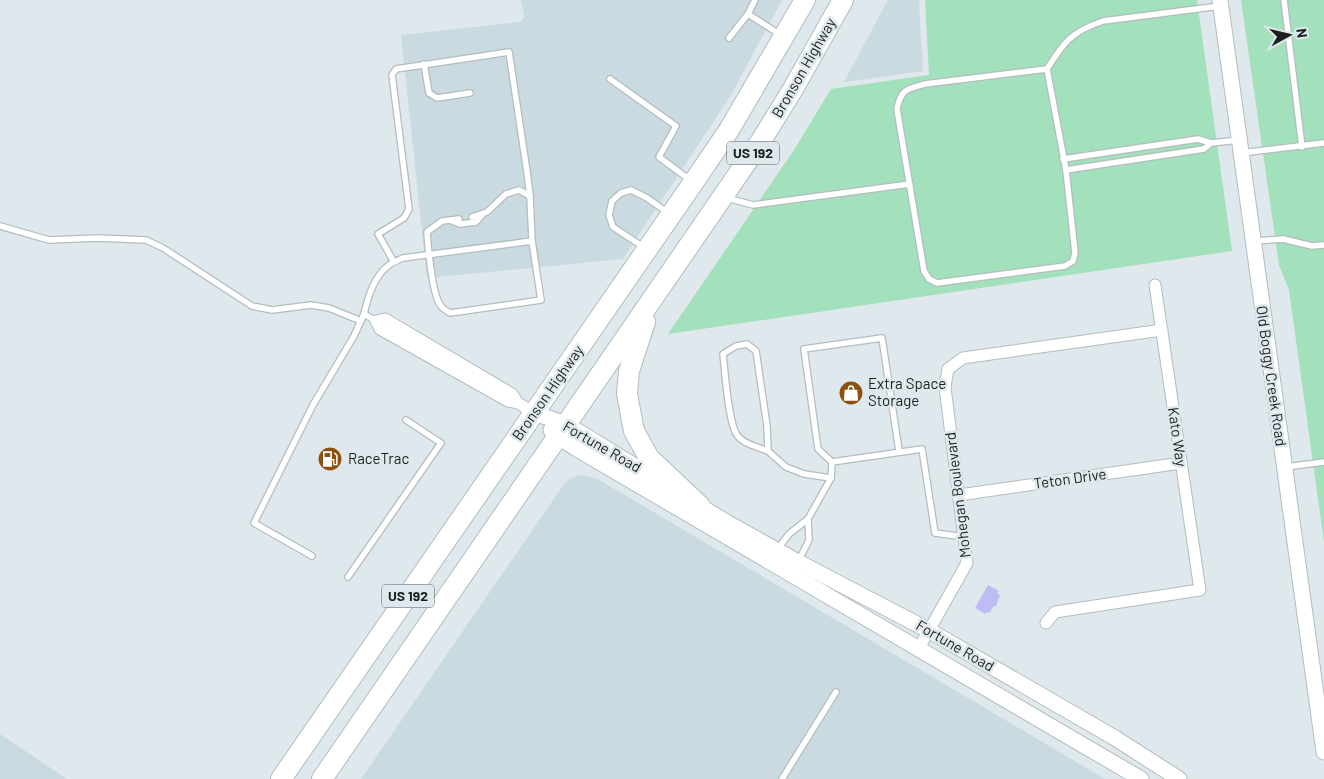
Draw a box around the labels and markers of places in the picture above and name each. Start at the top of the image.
place label: Extra Space Storage [868,374,946,409]
shop icon: Extra Space Storage [838,380,864,406]
fuel station icon: RaceTrac [317,446,343,472]
place label: RaceTrac [348,449,409,467]

